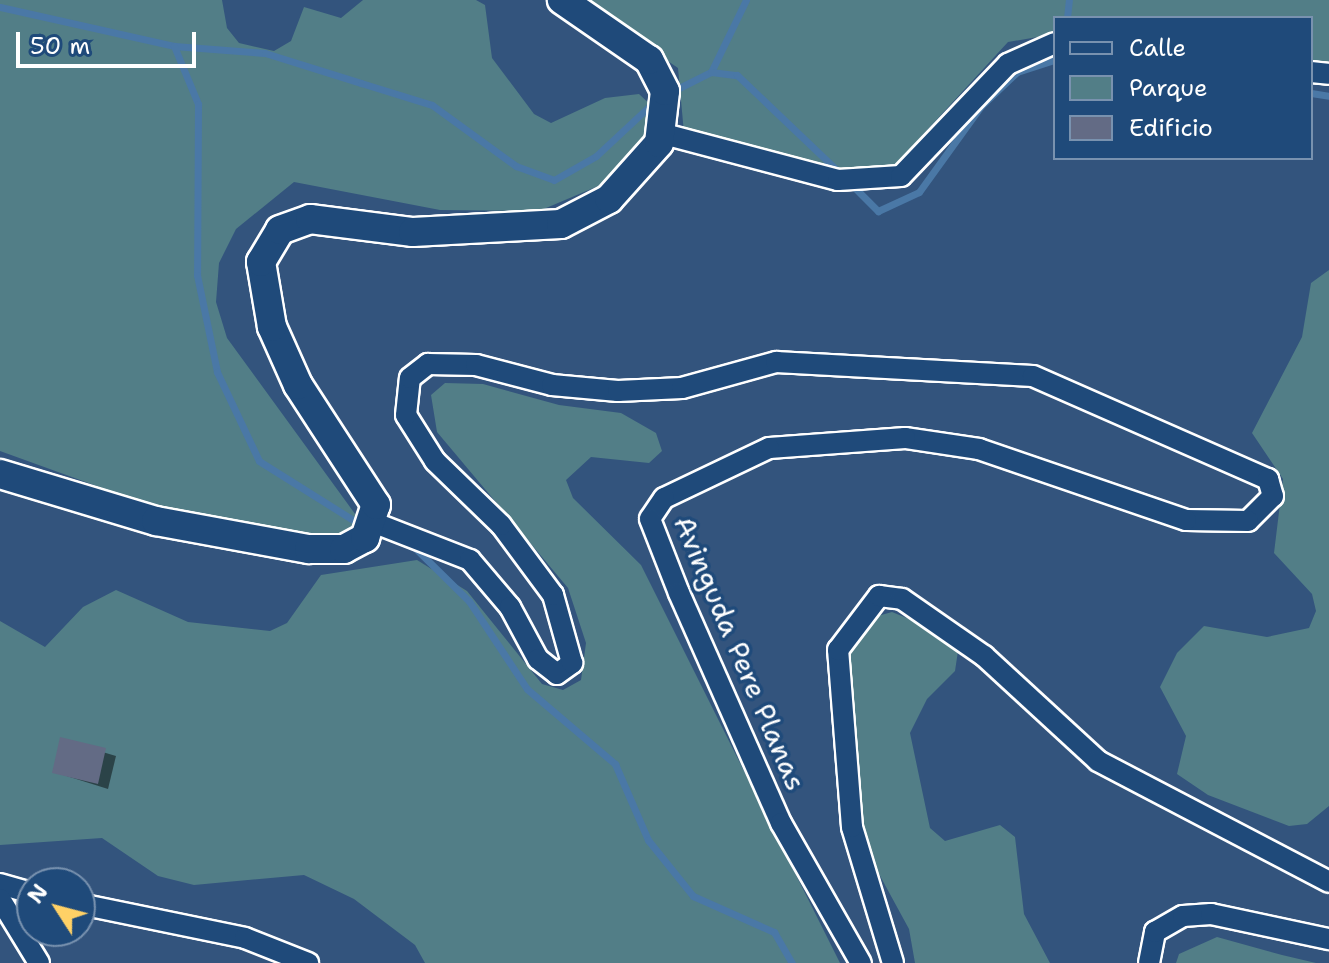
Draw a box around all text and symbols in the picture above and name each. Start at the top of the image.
scale bar [20,16,200,66]
legend [1053,16,1313,160]
text: 50 m [30,30,90,62]
text: Calle [1129,32,1186,64]
text: Parque [1129,72,1208,104]
text: Edificio [1129,112,1213,144]
street label: Avinguda Pere Planas [667,511,813,795]
north arrow [16,867,96,947]
text: N [21,878,55,909]

